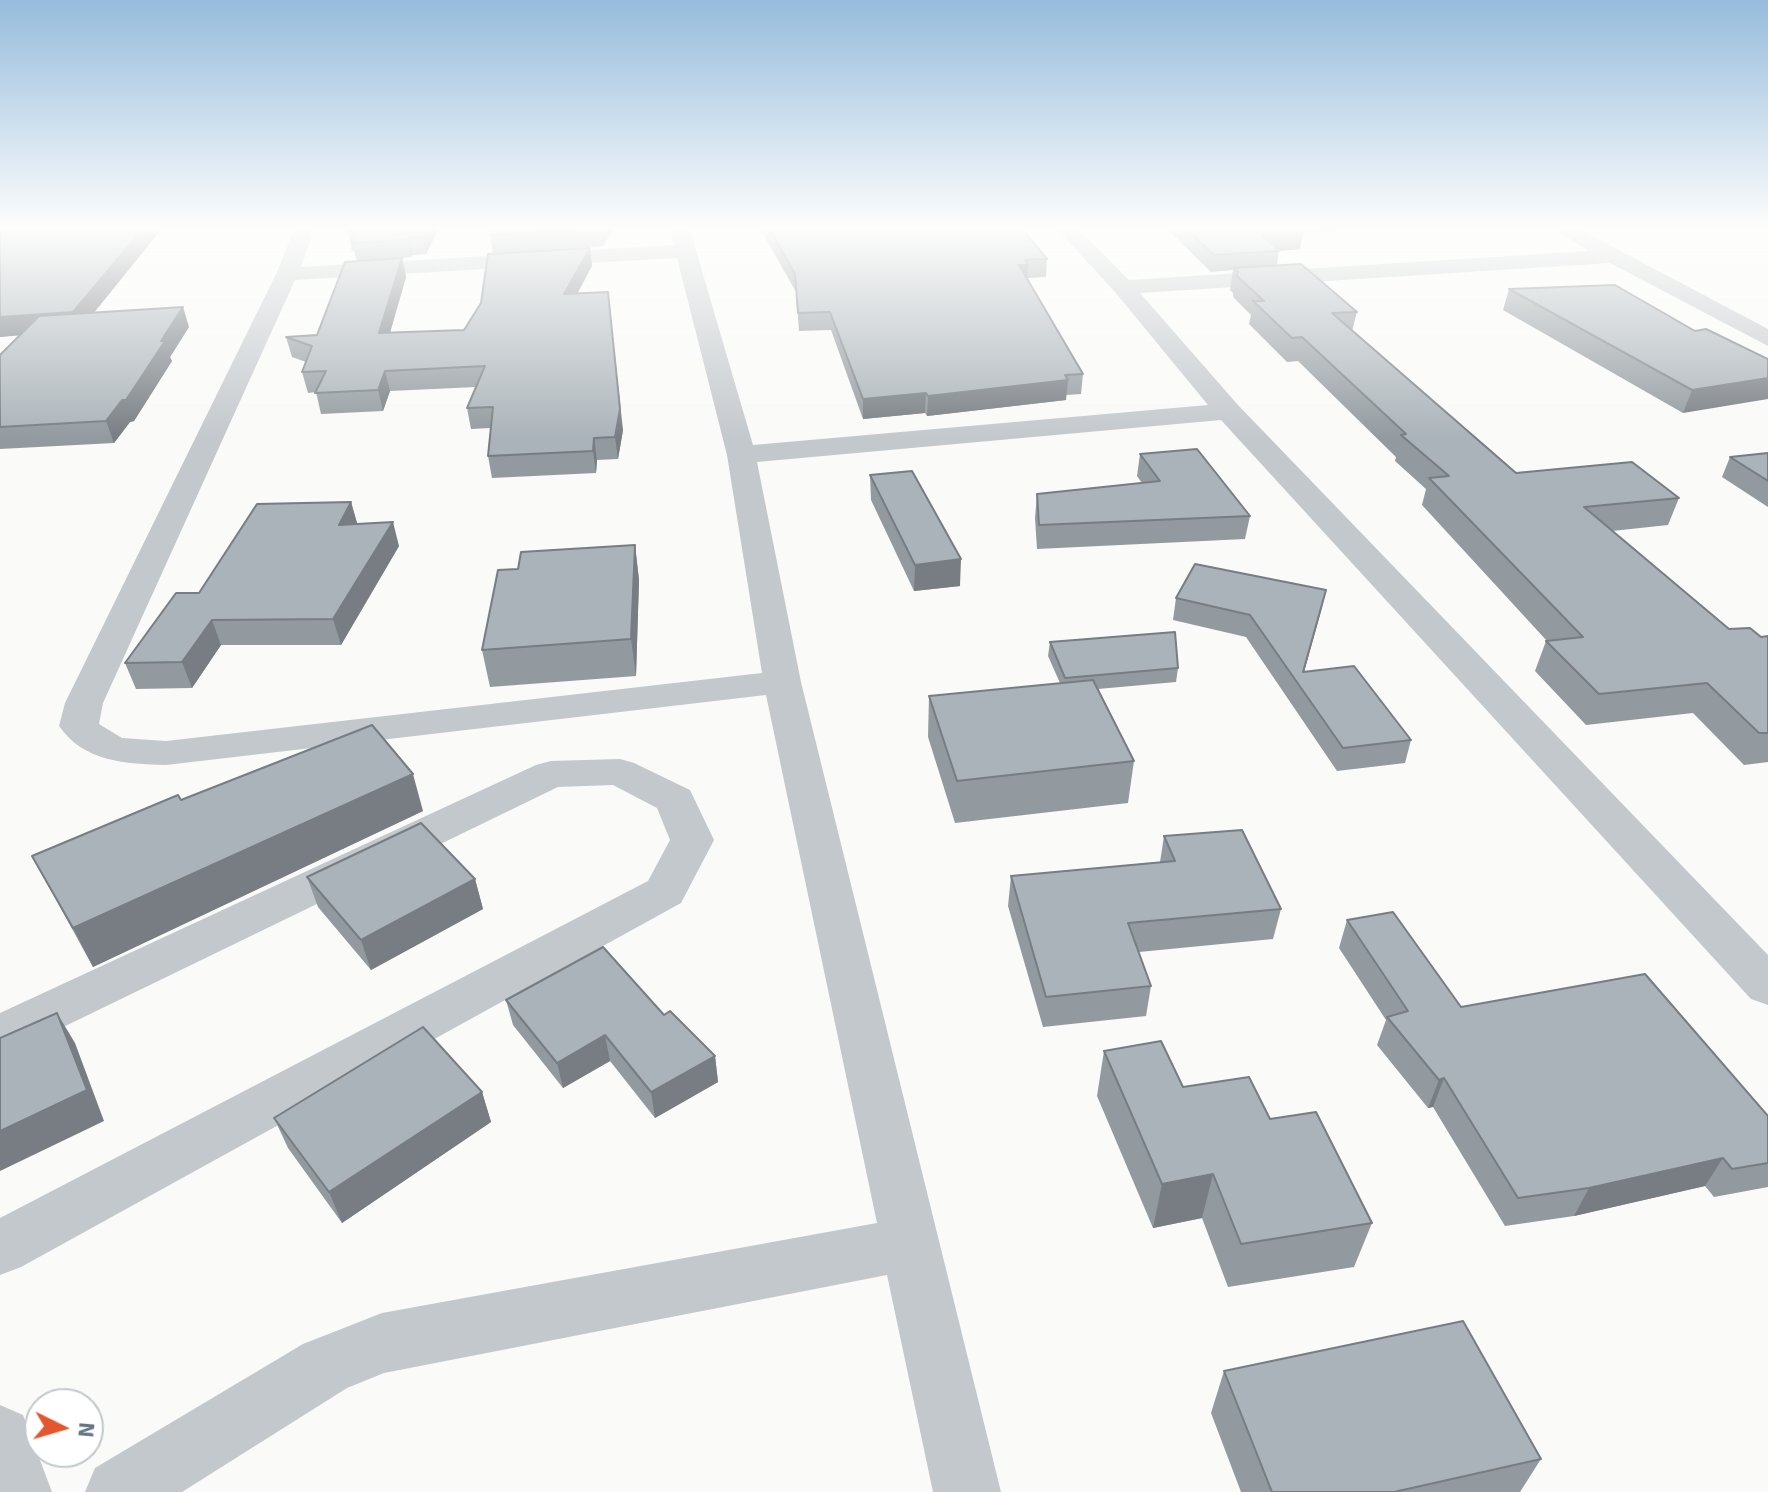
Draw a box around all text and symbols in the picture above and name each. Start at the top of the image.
north arrow [24,1388,104,1468]
text: N [72,1421,101,1439]

